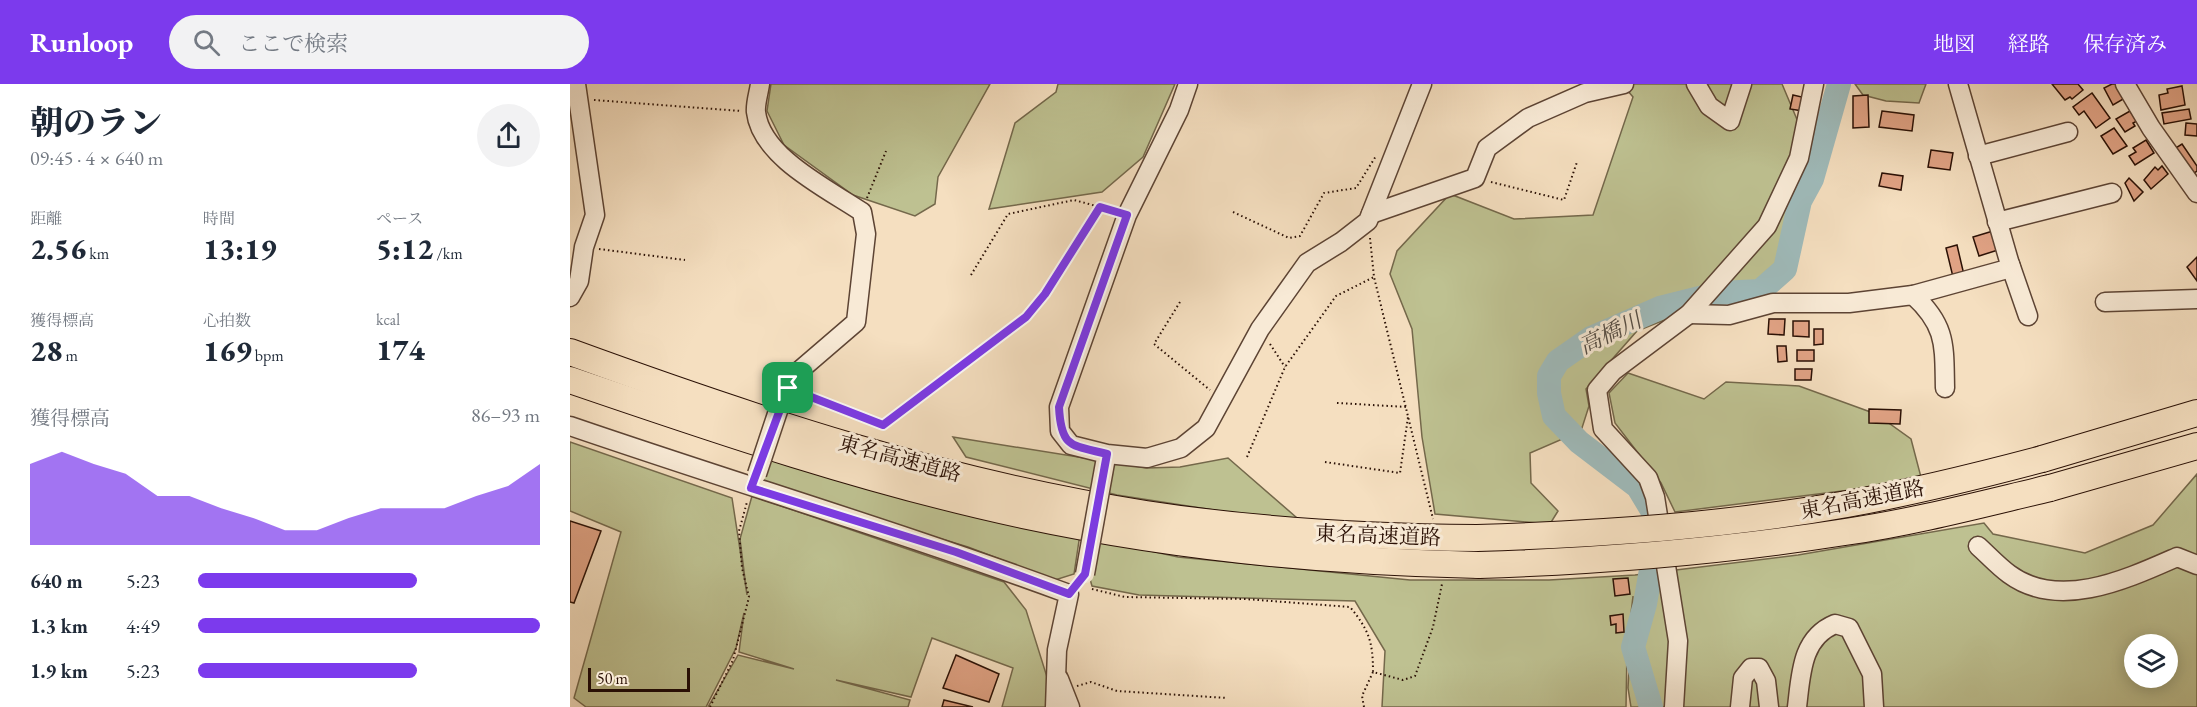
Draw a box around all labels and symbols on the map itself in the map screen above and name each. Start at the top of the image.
water label: 高橋川 [1574,305,1648,361]
pin [762,362,813,413]
street label: 東名高速道路 [836,429,964,487]
street label: 東名高速道路 [1798,474,1926,524]
street label: 東名高速道路 [1315,519,1441,551]
scale bar [588,665,690,692]

